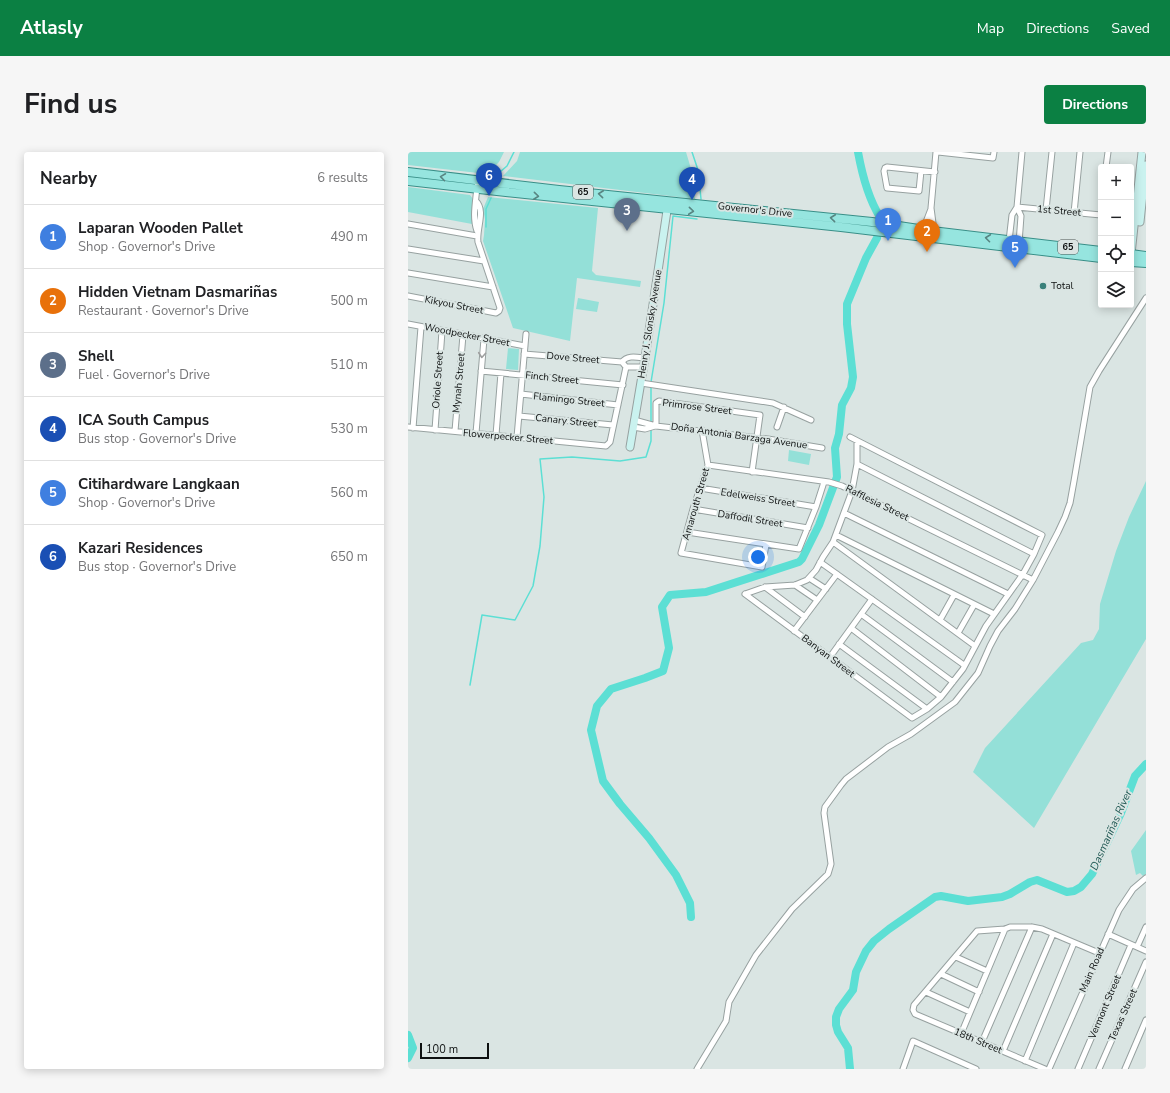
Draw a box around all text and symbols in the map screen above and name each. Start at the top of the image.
text: Atlasly [20,15,83,41]
text: Map [977,19,1004,38]
text: Directions [1026,19,1089,38]
text: Saved [1111,19,1150,38]
text: Find us [24,85,118,123]
button: Directions [1044,85,1146,124]
pin: 6 [476,163,502,196]
map controls [1098,164,1134,308]
button: + [1098,164,1134,200]
text: Nearby [40,167,97,190]
pin: 4 [679,167,705,200]
text: 6 results [317,169,368,187]
one-way arrow [440,173,446,182]
road number: 65 [573,185,593,199]
one-way arrow [598,190,604,199]
one-way arrow [533,191,539,200]
pin: 3 [614,198,640,231]
street label: Governor's Drive [717,199,793,221]
button: − [1098,200,1134,236]
street label: 1st Street [1036,202,1082,220]
one-way arrow [688,207,694,216]
pin: 1 [875,208,901,241]
one-way arrow [830,214,836,223]
text: Laparan Wooden Pallet [78,218,243,238]
pin: 2 [914,219,940,252]
text: 1 [49,228,57,246]
text: 490 m [330,228,368,246]
one-way arrow [985,233,991,242]
pin: 5 [1002,235,1028,268]
button: locate [1098,236,1134,272]
text: Shop · Governor's Drive [78,238,215,256]
road number: 65 [1058,240,1078,254]
street label: Henry J. Slonsky Avenue [634,269,666,379]
button: layers [1098,272,1134,308]
place label: Total [1051,279,1074,293]
marker: Total [1038,281,1048,291]
text: Hidden Vietnam Dasmariñas [78,282,277,302]
text: 2 [49,292,57,310]
text: 500 m [330,292,368,310]
street label: Kikyou Street [423,292,485,318]
text: Restaurant · Governor's Drive [78,302,249,320]
street label: Woodpecker Street [423,320,511,350]
text: Shell [78,346,114,366]
street label: Dove Street [546,349,601,367]
street label: Oriole Street [429,350,447,409]
street label: Mynah Street [449,352,469,414]
one-way arrow [478,352,487,358]
text: 3 [49,356,57,374]
text: 510 m [330,356,368,374]
text: Fuel · Governor's Drive [78,366,210,384]
street label: Finch Street [525,368,580,388]
street label: Flamingo Street [533,389,606,411]
street label: Primrose Street [662,396,733,418]
text: ICA South Campus [78,410,209,430]
street label: Canary Street [535,411,598,431]
street label: Doña Antonia Barzaga Avenue [670,419,808,453]
text: 4 [49,420,57,438]
text: 530 m [330,420,368,438]
street label: Flowerpecker Street [462,426,554,448]
text: Bus stop · Governor's Drive [78,430,236,448]
street label: Amarouth Street [679,466,713,542]
text: Citihardware Langkaan [78,474,240,494]
street label: Rafflesia Street [843,482,912,525]
text: 5 [49,484,57,502]
text: 560 m [330,484,368,502]
street label: Edelweiss Street [720,485,797,511]
text: Shop · Governor's Drive [78,494,215,512]
street label: Daffodil Street [717,507,784,531]
text: Kazari Residences [78,538,203,558]
your location [748,547,768,567]
text: 6 [49,548,57,566]
text: 650 m [330,548,368,566]
text: Bus stop · Governor's Drive [78,558,236,576]
street label: Banyan Street [798,631,858,681]
water label: Dasmariñas River [1087,786,1136,873]
street label: Main Road [1076,945,1108,995]
street label: Vermont Street [1085,972,1125,1042]
street label: Texas Street [1105,986,1141,1043]
street label: 18th Street [952,1025,1005,1058]
scale bar [420,1041,489,1060]
text: 100 m [426,1042,458,1057]

